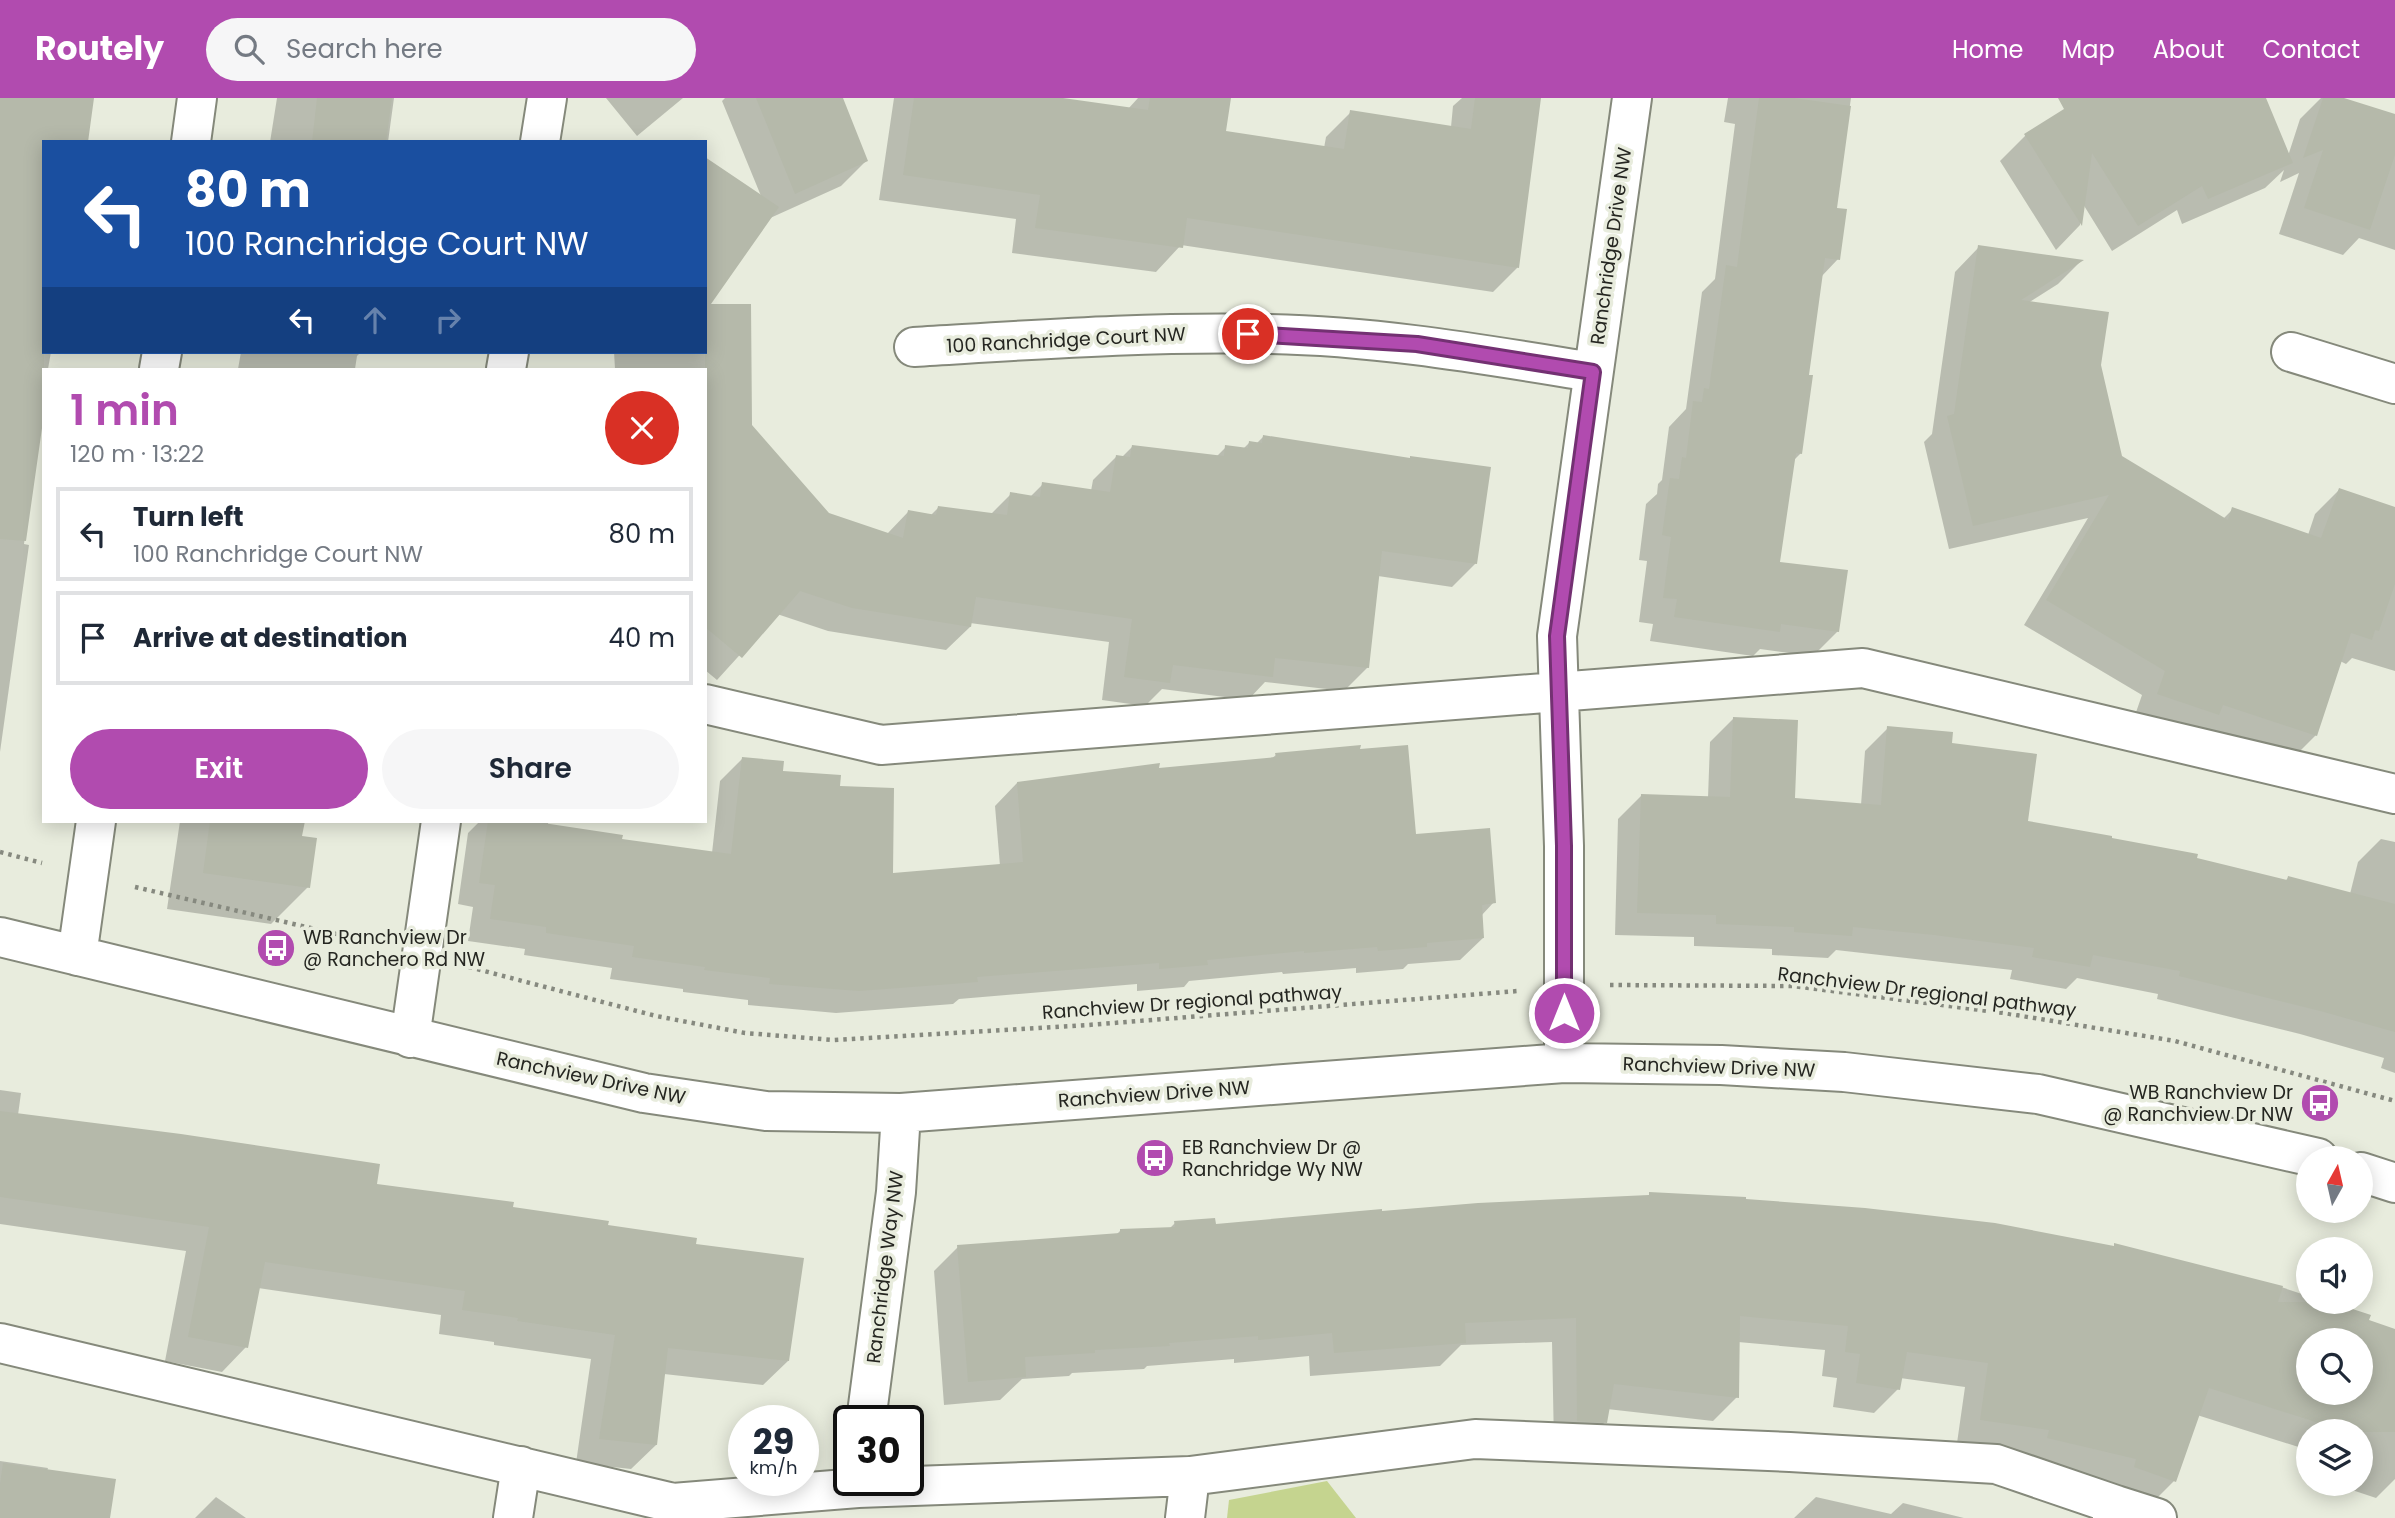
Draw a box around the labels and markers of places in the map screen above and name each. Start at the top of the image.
pin [1218,304,1278,364]
place label: WB Ranchview Dr @ Ranchero Rd NW [303,924,485,973]
bus stop icon: WB Ranchview Dr @ Ranchero Rd NW [255,927,297,969]
place label: WB Ranchview Dr @ Ranchview Dr NW [2103,1079,2293,1128]
bus stop icon: WB Ranchview Dr @ Ranchview Dr NW [2299,1082,2341,1124]
place label: EB Ranchview Dr @ Ranchridge Wy NW [1182,1134,1363,1183]
bus stop icon: EB Ranchview Dr @ Ranchridge Wy NW [1134,1137,1176,1179]

